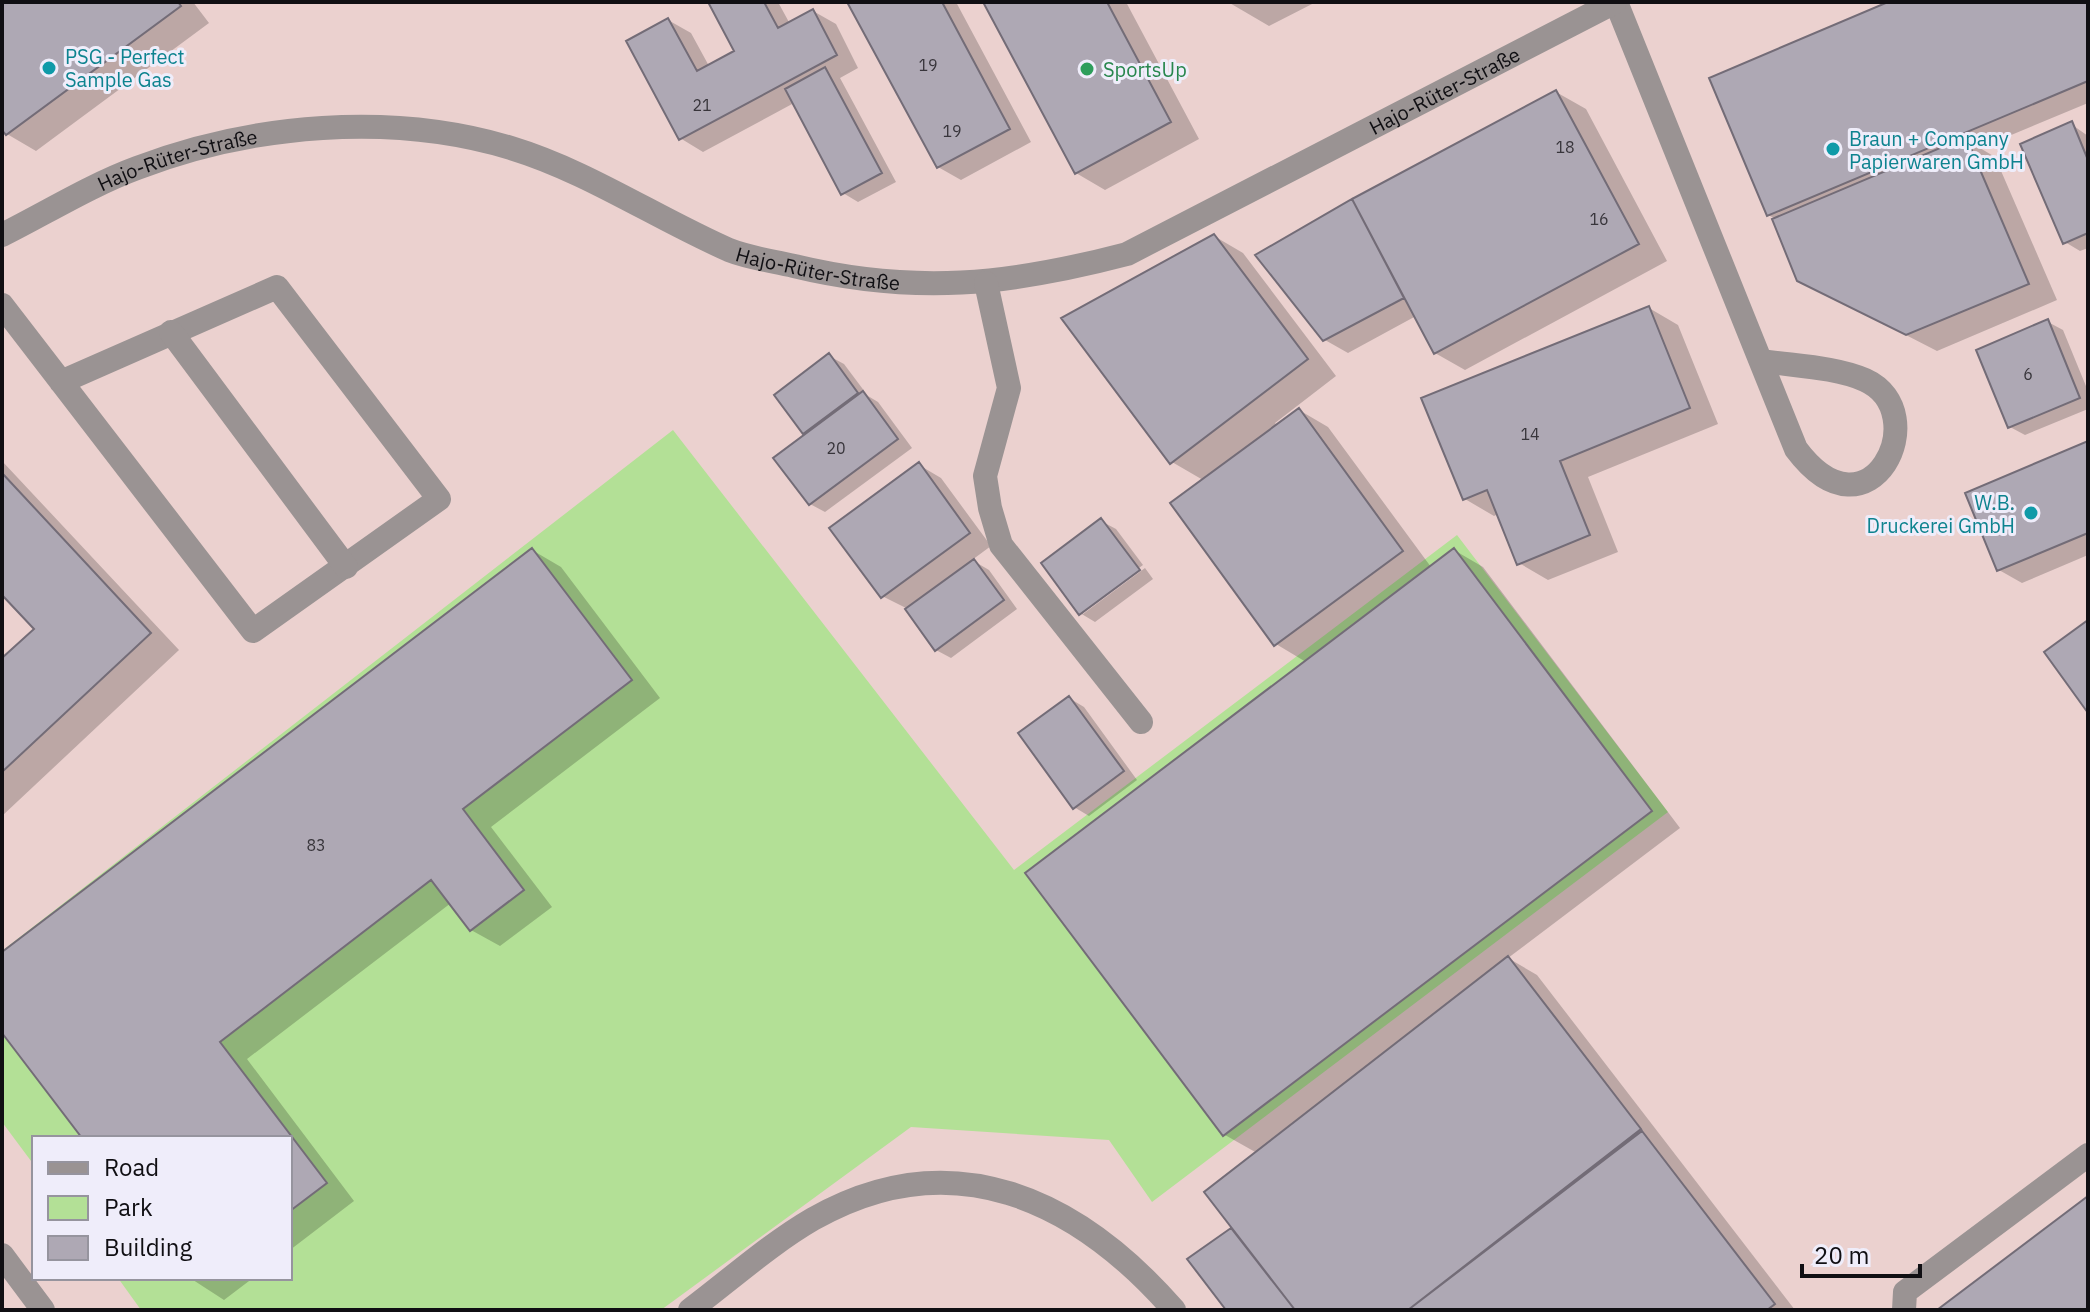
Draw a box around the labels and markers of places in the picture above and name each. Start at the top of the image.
place label: PSG - Perfect Sample Gas [65,43,185,93]
place label: SportsUp [1103,56,1187,83]
marker: PSG - Perfect Sample Gas [40,59,58,77]
marker: SportsUp [1078,60,1096,78]
place label: Braun + Company Papierwaren GmbH [1849,125,2024,175]
marker: Braun + Company Papierwaren GmbH [1824,140,1842,158]
place label: W.B. Druckerei GmbH [1867,489,2015,539]
marker: W.B. Druckerei GmbH [2022,504,2040,522]

